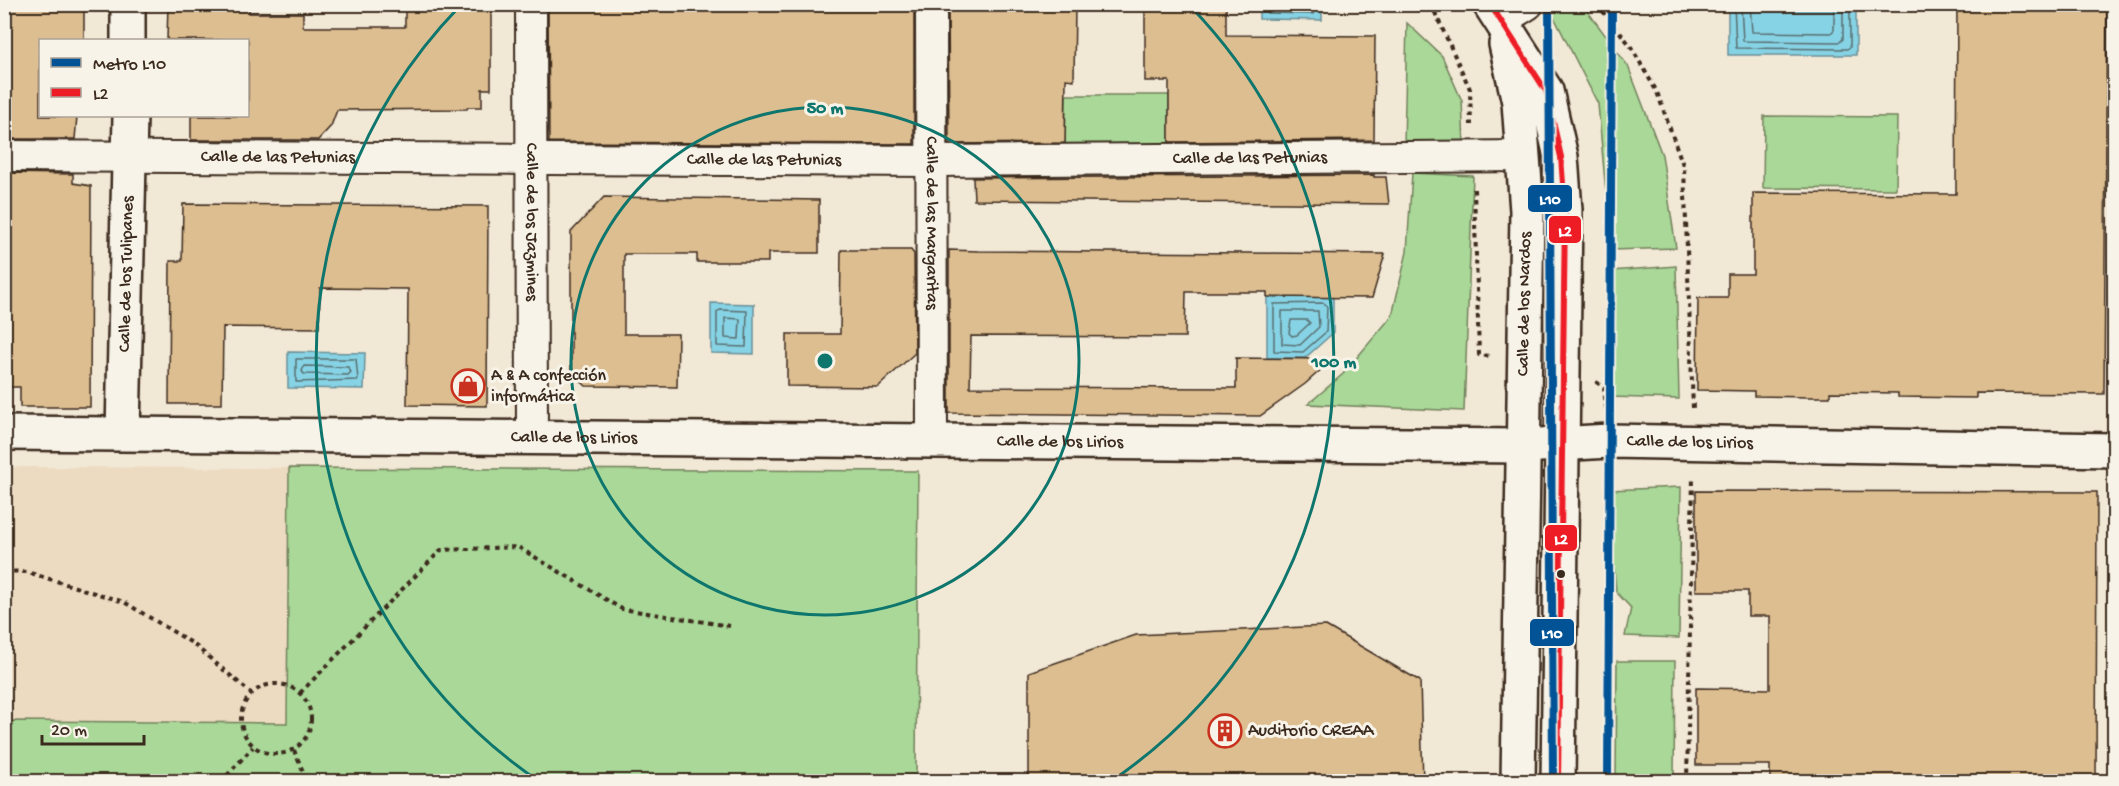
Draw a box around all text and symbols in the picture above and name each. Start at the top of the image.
legend [39,39,249,117]
text: Metro L10 [93,55,166,76]
text: L2 [93,85,109,106]
text: 50 m [807,99,844,120]
street label: Calle de las Margaritas [921,136,942,311]
street label: Calle de los Jazmines [521,143,542,303]
street label: Calle de las Petunias [201,147,357,168]
street label: Calle de las Petunias [1173,147,1329,169]
street label: Calle de las Petunias [687,149,843,171]
line badge: L10 [1527,184,1573,213]
text: L10 [1539,192,1561,211]
street label: Calle de los Tulipanes [114,194,139,352]
line badge: L2 [1548,215,1582,244]
text: L2 [1558,224,1572,243]
street label: Calle de los Nardos [1513,230,1537,376]
centre of rings [815,351,835,371]
text: 100 m [1311,353,1357,374]
place label: A & A confección informática [491,366,607,408]
shop icon: A & A confección informática [450,368,486,404]
street label: Calle de los Lirios [511,427,639,449]
street label: Calle de los Lirios [997,431,1125,453]
street label: Calle de los Lirios [1626,431,1755,454]
line badge: L2 [1544,524,1578,552]
text: L2 [1554,532,1568,551]
unlabelled marker [1555,568,1567,580]
line badge: L10 [1529,618,1575,647]
text: L10 [1541,626,1563,645]
scale bar [42,708,144,746]
building icon: Auditorio CREAA [1207,713,1243,749]
text: 20 m [51,721,87,742]
place label: Auditorio CREAA [1248,721,1375,742]

